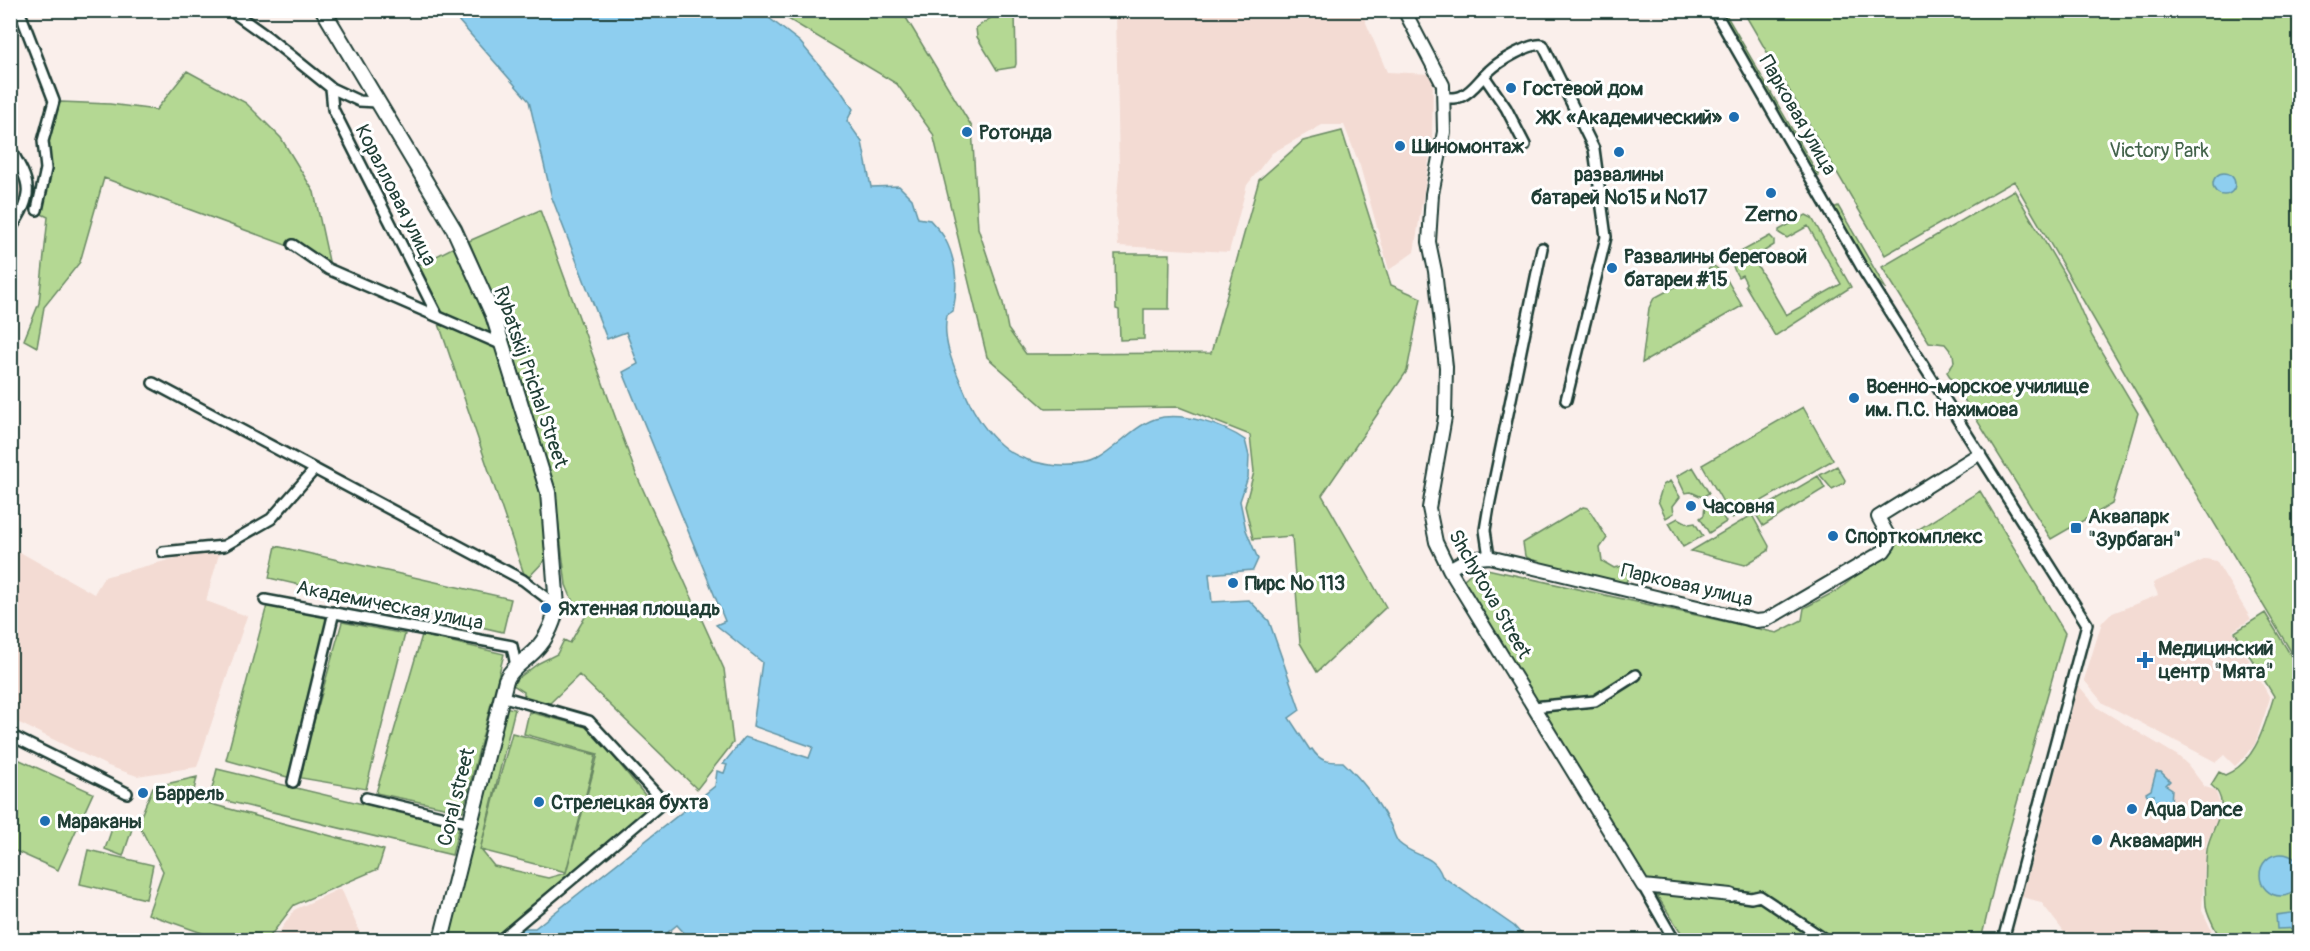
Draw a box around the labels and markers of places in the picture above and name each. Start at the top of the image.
place label: Гостевой дом [1523,76,1643,101]
marker: Гостевой дом [1504,81,1518,95]
place label: ЖК «Академический» [1536,105,1723,130]
marker: ЖК «Академический» [1727,110,1741,124]
place label: Ротонда [979,120,1052,145]
marker: Ротонда [960,125,974,139]
place label: Шиномонтаж [1411,134,1525,159]
marker: Шиномонтаж [1393,139,1407,153]
marker: развалины батарей №15 и №17 [1612,145,1626,159]
place label: развалины батарей №15 и №17 [1531,162,1708,210]
marker: Zerno [1764,186,1778,200]
place label: Zerno [1744,202,1798,227]
place label: Развалины береговой батареи #15 [1624,244,1807,292]
marker: Развалины береговой батареи #15 [1605,261,1619,275]
place label: Военно-морское училище им. П.С. Нахимова [1865,374,2090,422]
marker: Военно-морское училище им. П.С. Нахимова [1847,391,1861,405]
place label: Часовня [1703,494,1774,519]
marker: Часовня [1684,499,1698,513]
place label: Аквапарк "Зурбаган" [2088,504,2181,552]
marker: Аквапарк "Зурбаган" [2069,521,2083,535]
place label: Спорткомплекс [1845,524,1983,549]
marker: Спорткомплекс [1826,529,1840,543]
place label: Пирс № 113 [1245,571,1345,596]
marker: Пирс № 113 [1226,576,1240,590]
place label: Яхтенная площадь [558,596,721,621]
marker: Яхтенная площадь [539,601,553,615]
place label: Медицинский центр "Мята" [2158,636,2274,684]
marker: Медицинский центр "Мята" [2136,651,2154,669]
place label: Баррель [155,781,225,806]
marker: Баррель [136,786,150,800]
place label: Стрелецкая бухта [551,790,708,815]
marker: Стрелецкая бухта [532,795,546,809]
place label: Aqua Dance [2144,797,2244,822]
marker: Aqua Dance [2125,802,2139,816]
place label: Мараканы [57,809,142,834]
marker: Мараканы [38,814,52,828]
place label: Аквамарин [2109,828,2202,853]
marker: Аквамарин [2090,833,2104,847]

